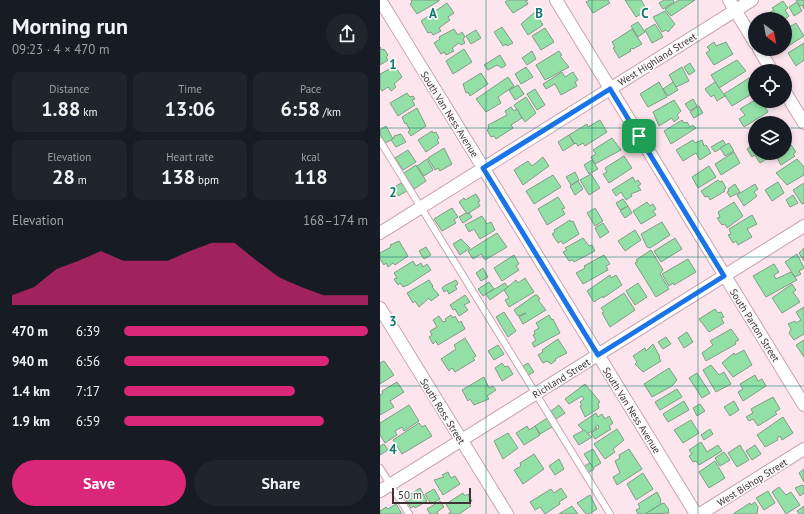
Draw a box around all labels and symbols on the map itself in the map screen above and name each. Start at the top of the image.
text: A [429,5,437,22]
text: B [535,5,543,22]
text: C [641,5,649,22]
north arrow [748,12,792,56]
street label: West Highland Street [615,30,700,89]
text: 1 [389,56,397,73]
street label: South Van Ness Avenue [418,69,481,160]
pin [622,119,656,153]
text: 2 [389,184,397,201]
street label: South Parton Street [727,286,783,365]
text: 3 [389,313,397,330]
street label: Richland Street [530,355,593,401]
street label: South Van Ness Avenue [600,365,663,456]
street label: South Ross Street [417,376,468,447]
text: 4 [389,441,397,458]
street label: West Bishop Street [715,455,790,509]
scale bar [392,486,471,505]

